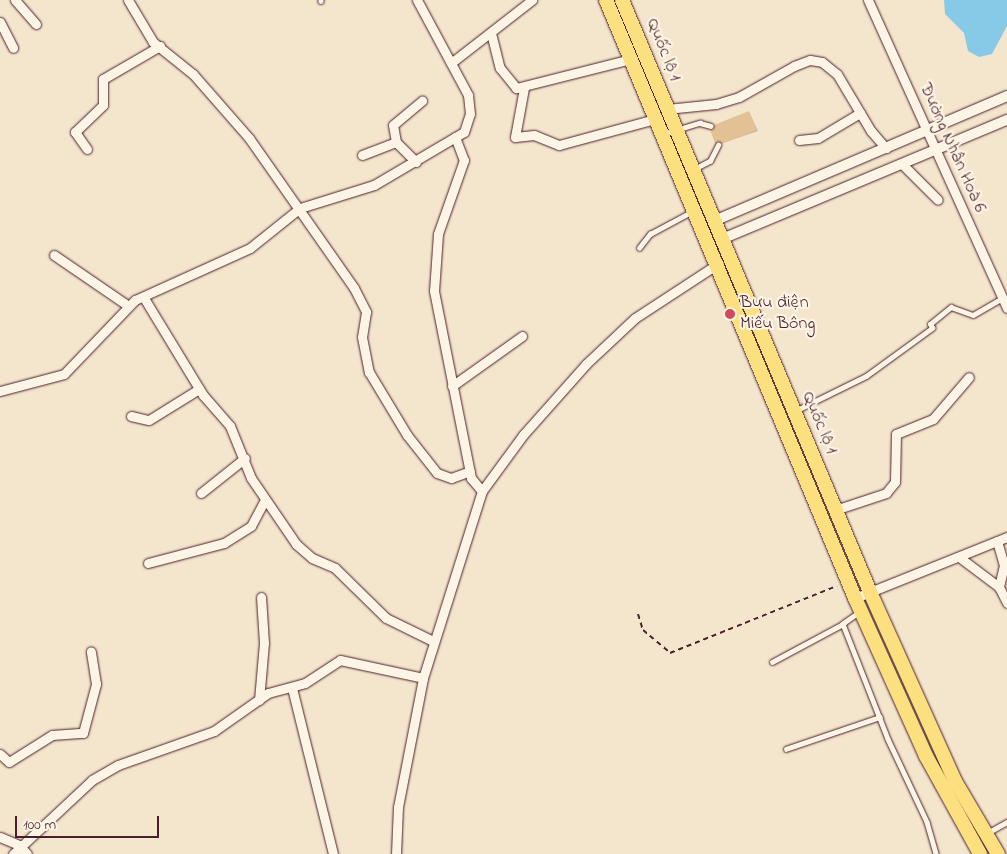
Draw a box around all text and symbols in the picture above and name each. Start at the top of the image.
street label: Quốc lộ 1 [641,16,685,84]
street label: Đường Nhân Hoà 6 [914,80,990,216]
place label: Bưu điện Miếu Bông [740,293,815,336]
marker: Bưu điện Miếu Bông [724,308,736,320]
street label: Quốc lộ 1 [796,389,842,457]
scale bar [18,806,161,838]
text: 100 m [23,814,56,836]

